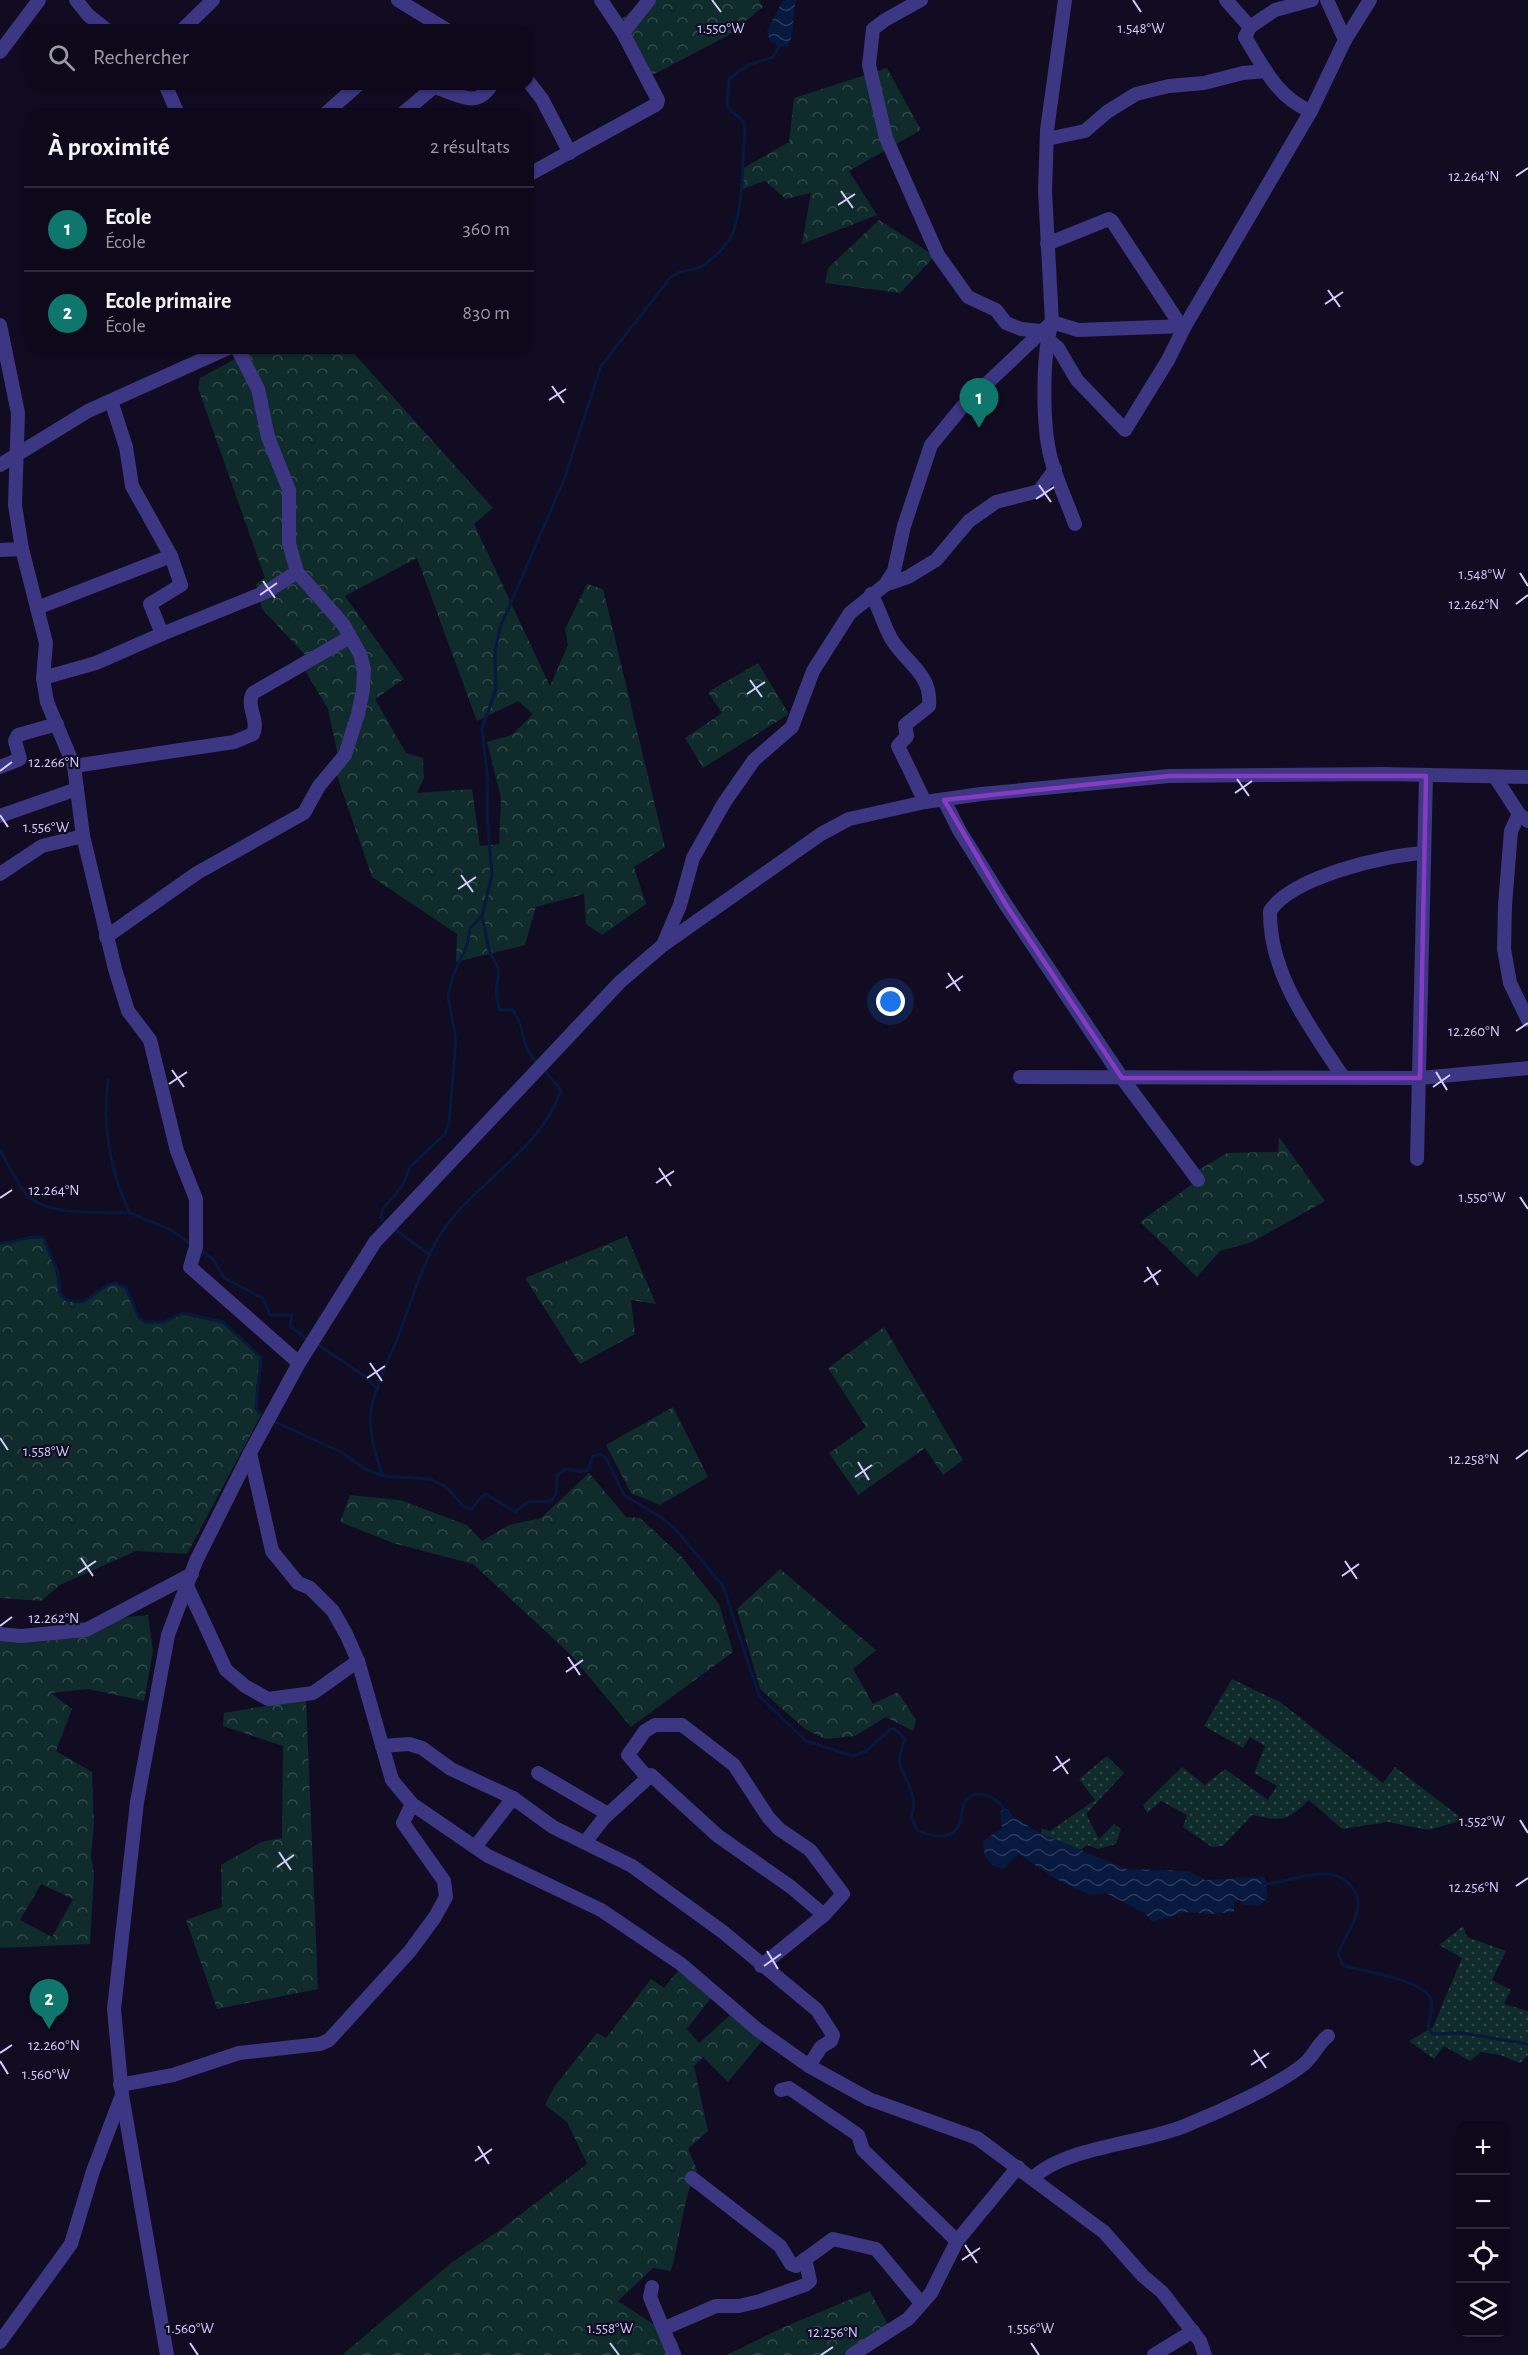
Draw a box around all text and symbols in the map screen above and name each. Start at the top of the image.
text: 1.550°W [697,21,745,36]
text: 1.548°W [1117,21,1165,36]
search box [24,24,534,90]
icon: search [45,41,78,74]
text: Rechercher [93,46,189,68]
text: À proximité [48,134,170,160]
text: 2 résultats [430,137,510,157]
text: 12.264°N [1448,169,1500,184]
text: Ecole [105,206,151,228]
text: 1 [64,219,71,239]
text: 360 m [463,219,510,239]
text: École [105,232,146,252]
text: Ecole primaire [105,290,231,312]
text: 2 [63,303,72,323]
text: 830 m [462,303,510,323]
text: École [105,316,146,336]
pin: 1 [960,378,998,428]
text: 1.548°W [1458,567,1506,582]
text: 12.262°N [1449,597,1499,612]
text: 12.266°N [29,755,80,770]
text: 1.556°W [23,820,70,835]
your location [876,987,905,1016]
text: 12.260°N [1448,1024,1500,1039]
text: 12.264°N [28,1183,80,1198]
text: 1.550°W [1458,1190,1506,1205]
text: 1.558°W [23,1444,70,1459]
text: 12.258°N [1449,1452,1499,1467]
text: 12.262°N [29,1611,79,1626]
text: 1.552°W [1459,1814,1506,1829]
text: 12.256°N [1449,1880,1499,1895]
pin: 2 [29,1980,68,2029]
text: 12.260°N [28,2038,80,2053]
text: 1.560°W [22,2067,71,2082]
map controls [1456,2121,1510,2337]
button: + [1456,2121,1510,2175]
button: − [1456,2175,1510,2229]
button: locate [1456,2229,1510,2283]
button: layers [1456,2283,1510,2337]
text: 1.560°W [166,2321,215,2336]
text: 1.558°W [587,2321,634,2336]
text: 1.556°W [1008,2321,1055,2336]
text: 12.256°N [808,2325,858,2340]

